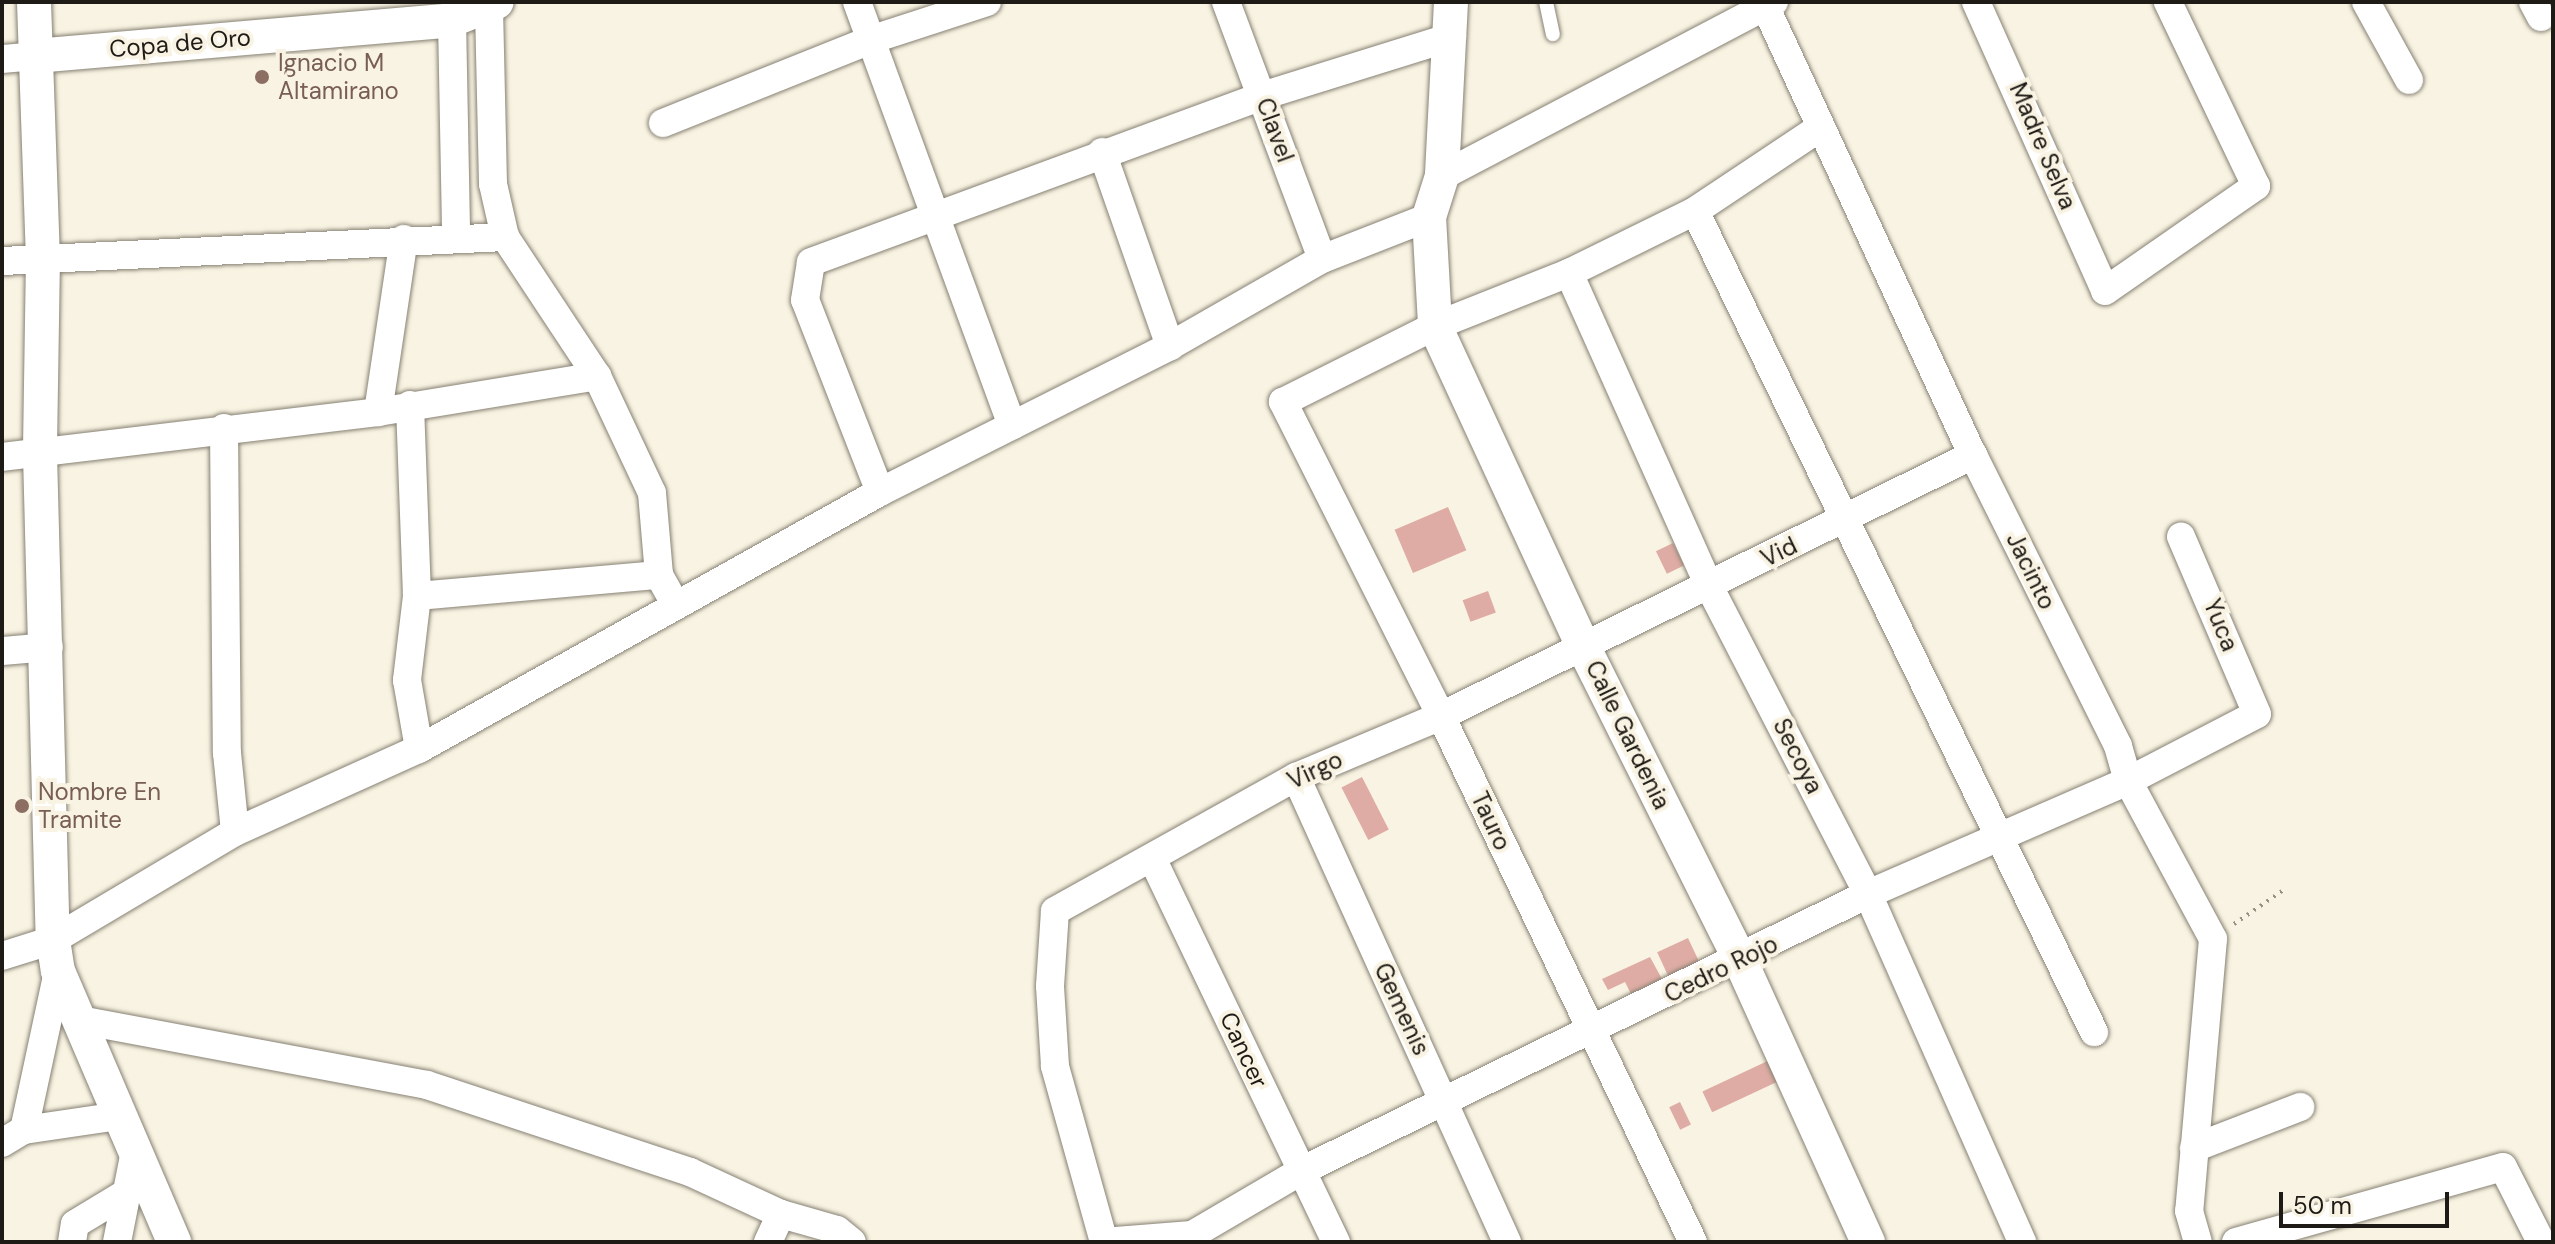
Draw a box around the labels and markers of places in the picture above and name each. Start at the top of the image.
place label: Ignacio M Altamirano [278,49,399,105]
marker: Ignacio M Altamirano [253,68,271,86]
place label: Nombre En Tramite [38,778,161,834]
marker: Nombre En Tramite [13,797,31,815]

